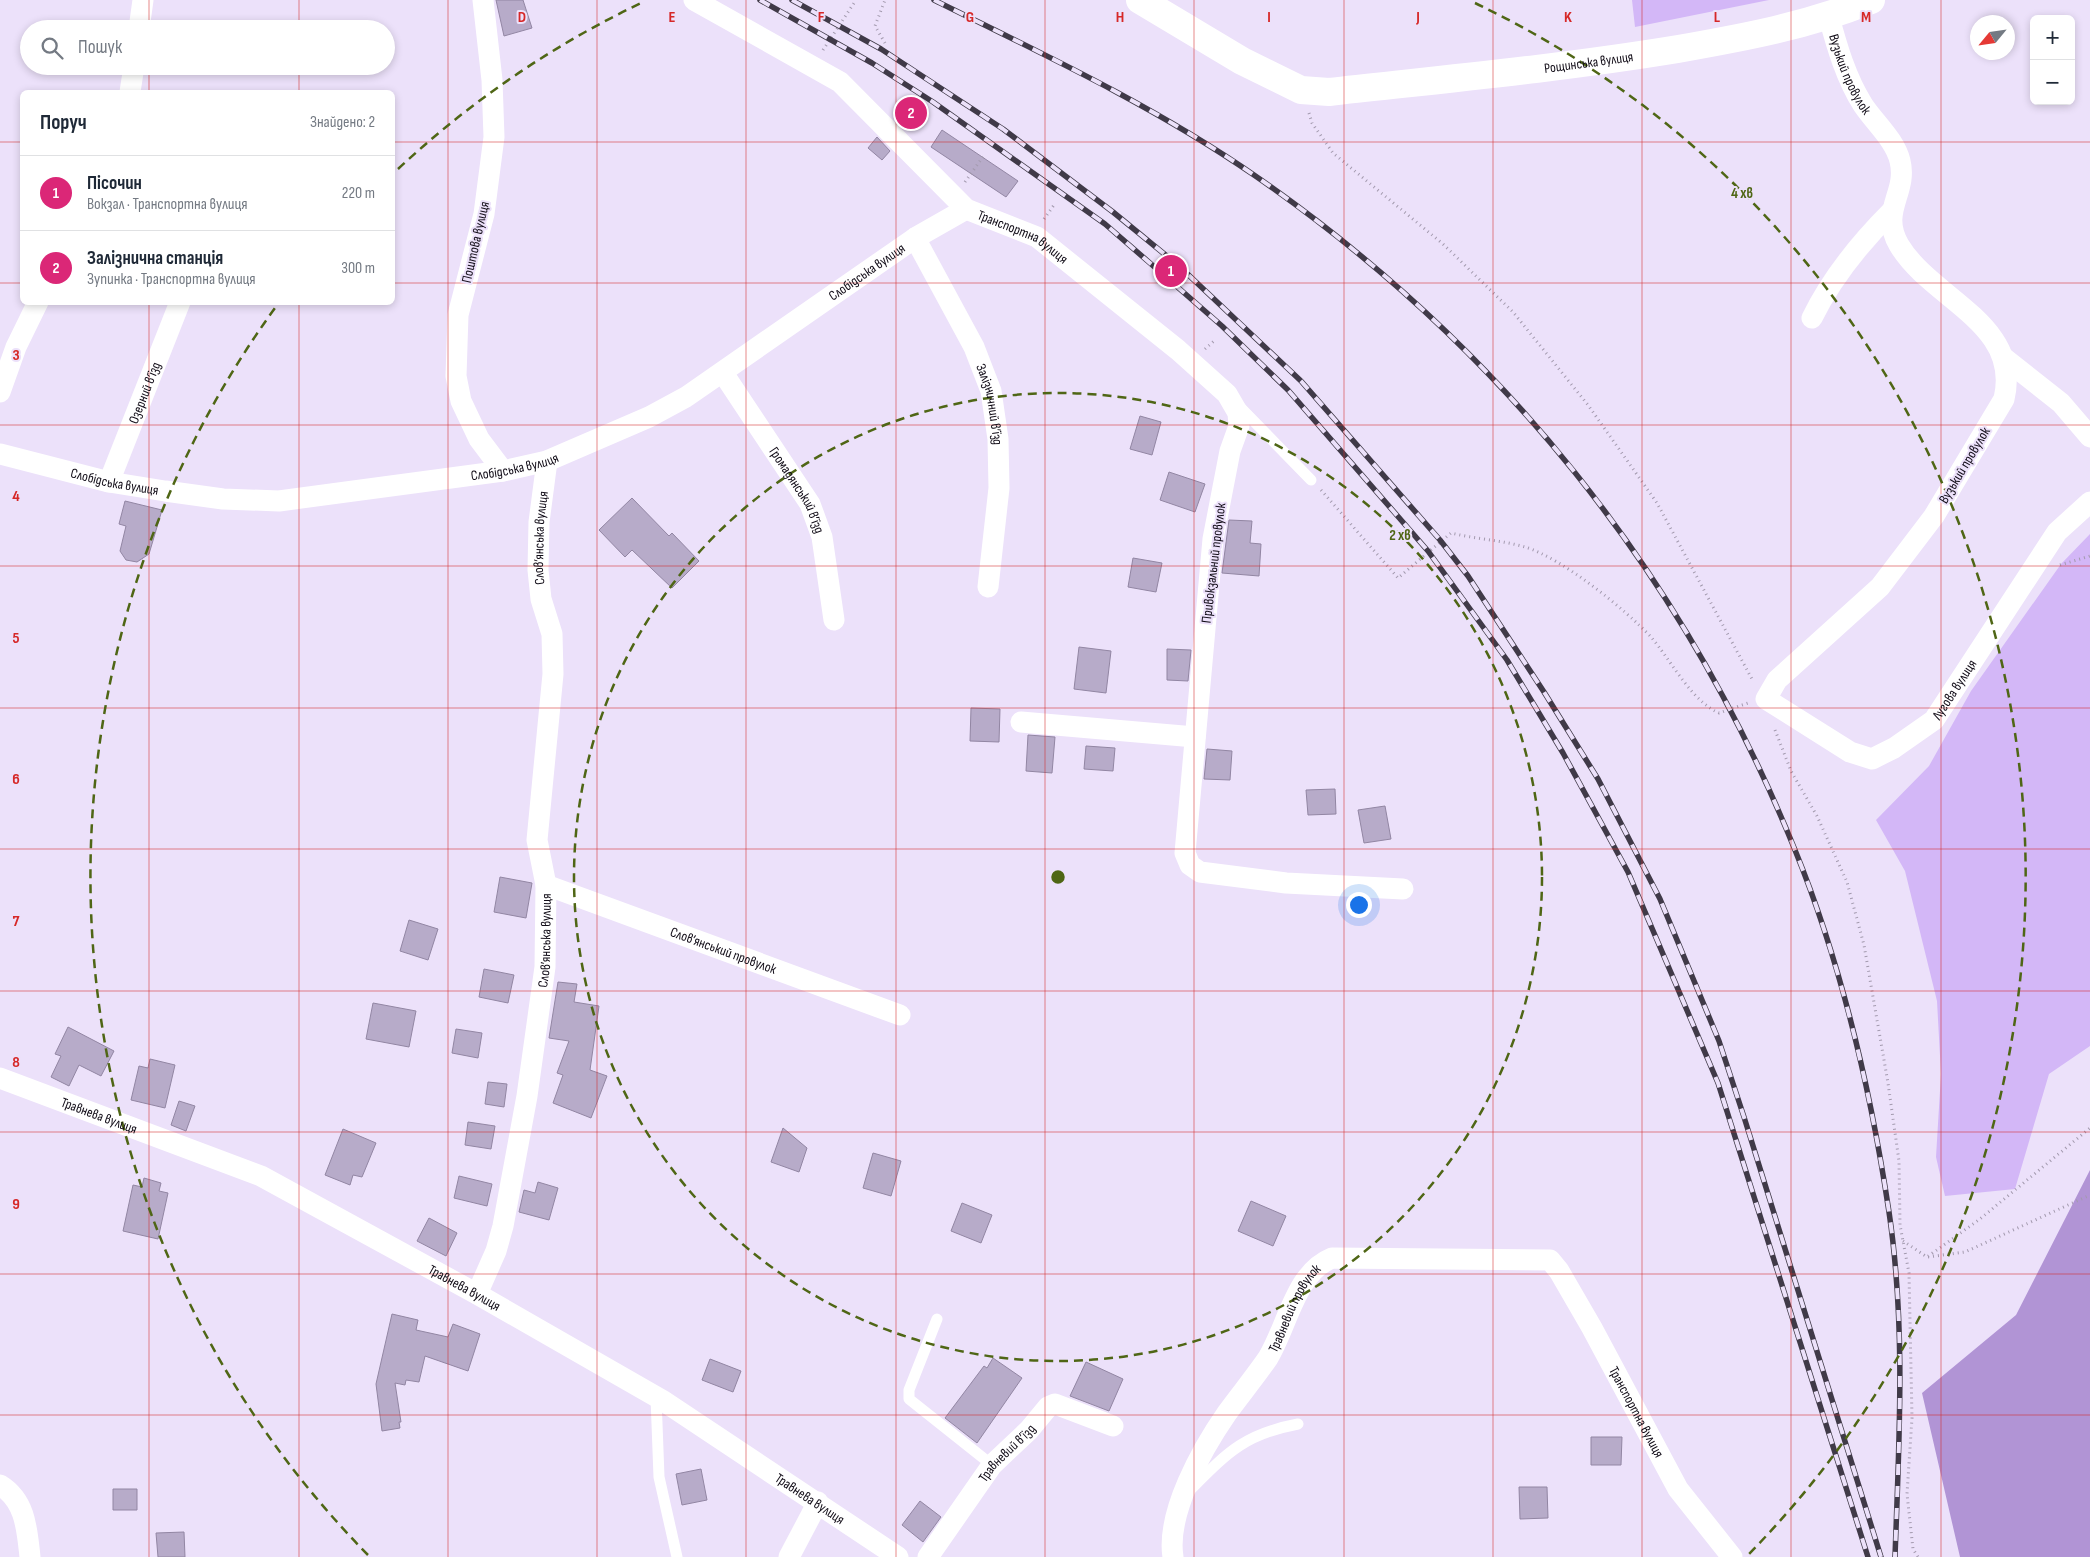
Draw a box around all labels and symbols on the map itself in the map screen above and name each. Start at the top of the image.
text: D [518,8,526,27]
text: E [669,8,676,27]
text: F [818,8,825,27]
text: G [966,8,974,27]
text: H [1116,8,1124,27]
text: I [1267,8,1271,27]
text: J [1415,8,1420,27]
text: K [1564,8,1572,27]
text: L [1714,8,1721,27]
text: M [1861,8,1871,27]
north arrow [1970,15,2015,60]
street label: Вузький провулок [1825,32,1875,118]
street label: Рощинська вулиця [1543,48,1634,77]
pin: 2 [895,94,927,132]
text: 4 хв [1731,184,1753,203]
street label: Поштова вулиця [458,200,493,285]
street label: Транспортна вулиця [975,206,1071,268]
street label: Слобідська вулиця [825,240,908,304]
pin: 1 [1155,252,1187,290]
text: 3 [12,346,20,365]
street label: Озерний в’їзд [125,359,165,426]
street label: Залізничний в’їзд [972,361,1006,445]
street label: Вузький провулок [1935,423,1994,507]
street label: Громадянський в’їзд [765,444,828,536]
street label: Слобідська вулиця [470,449,561,484]
street label: Слобідська вулиця [69,465,160,499]
text: 4 [12,487,20,506]
street label: Слов’янська вулиця [530,490,552,586]
street label: Привокзальний провулок [1198,501,1229,624]
text: 2 хв [1389,526,1411,545]
text: 5 [12,629,20,648]
street label: Лугова вулиця [1928,656,1980,724]
text: 6 [12,770,20,789]
centre of rings [1049,868,1067,886]
your location [1346,892,1372,918]
street label: Слов’янська вулиця [534,893,555,988]
text: 7 [13,912,20,931]
street label: Слов’янський провулок [668,923,779,978]
text: 8 [12,1053,20,1072]
street label: Травнева вулиця [59,1094,139,1138]
text: 9 [12,1195,20,1214]
street label: Травневий провулок [1265,1260,1325,1355]
street label: Травнева вулиця [425,1261,504,1315]
street label: Транспортна вулиця [1605,1364,1668,1460]
street label: Травневий в’їзд [975,1421,1039,1485]
street label: Травнева вулиця [772,1470,848,1528]

